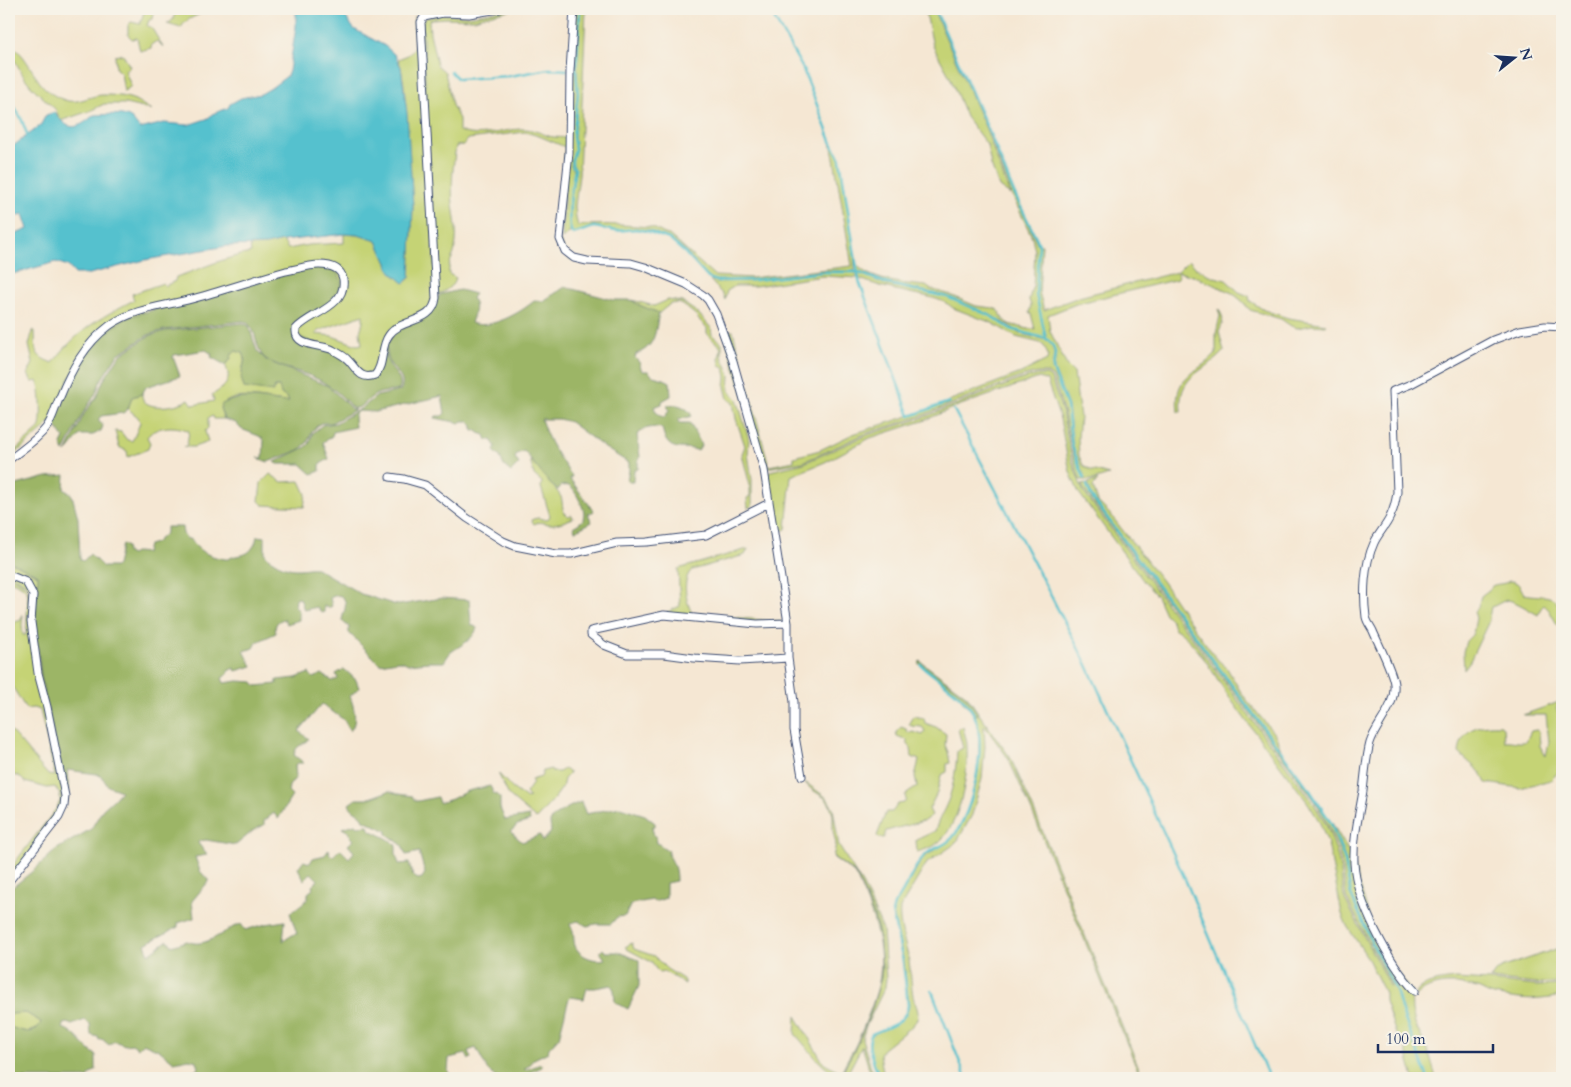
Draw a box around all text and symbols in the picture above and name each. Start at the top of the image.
north arrow [1488,32,1538,82]
text: N [1515,46,1537,63]
scale bar [1378,1022,1494,1054]
text: 100 m [1386,1029,1426,1049]

